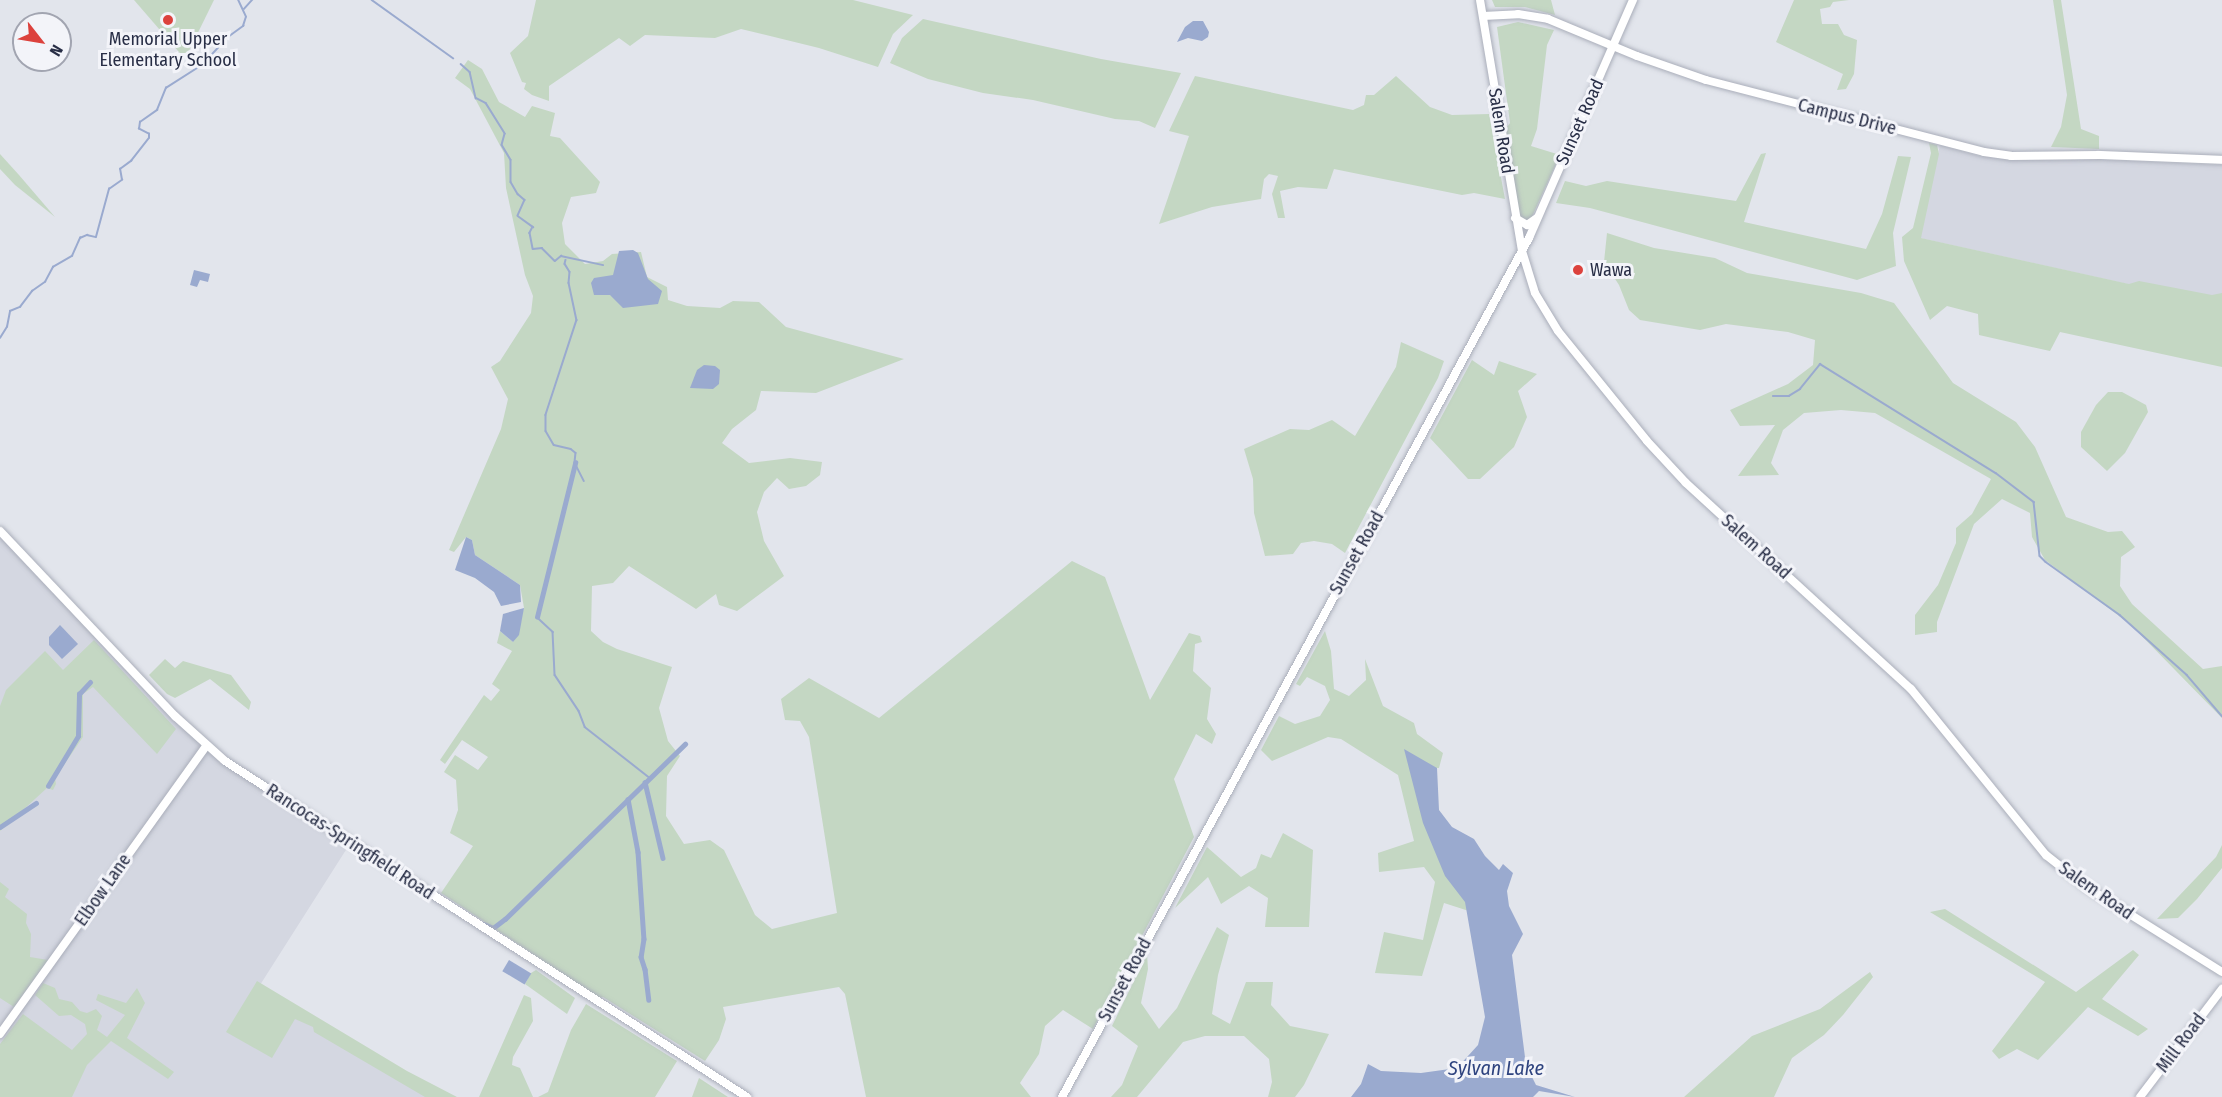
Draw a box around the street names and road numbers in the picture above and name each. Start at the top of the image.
street label: Sunset Road [1551,76,1609,168]
street label: Salem Road [1484,87,1518,175]
street label: Campus Drive [1796,94,1898,140]
street label: Sunset Road [1325,508,1389,598]
street label: Salem Road [1717,510,1795,584]
street label: Rancocas-Springfield Road [262,780,438,904]
street label: Elbow Lane [70,850,136,930]
street label: Salem Road [2054,857,2138,925]
street label: Sunset Road [1094,934,1156,1026]
street label: Mill Road [2152,1009,2210,1077]

